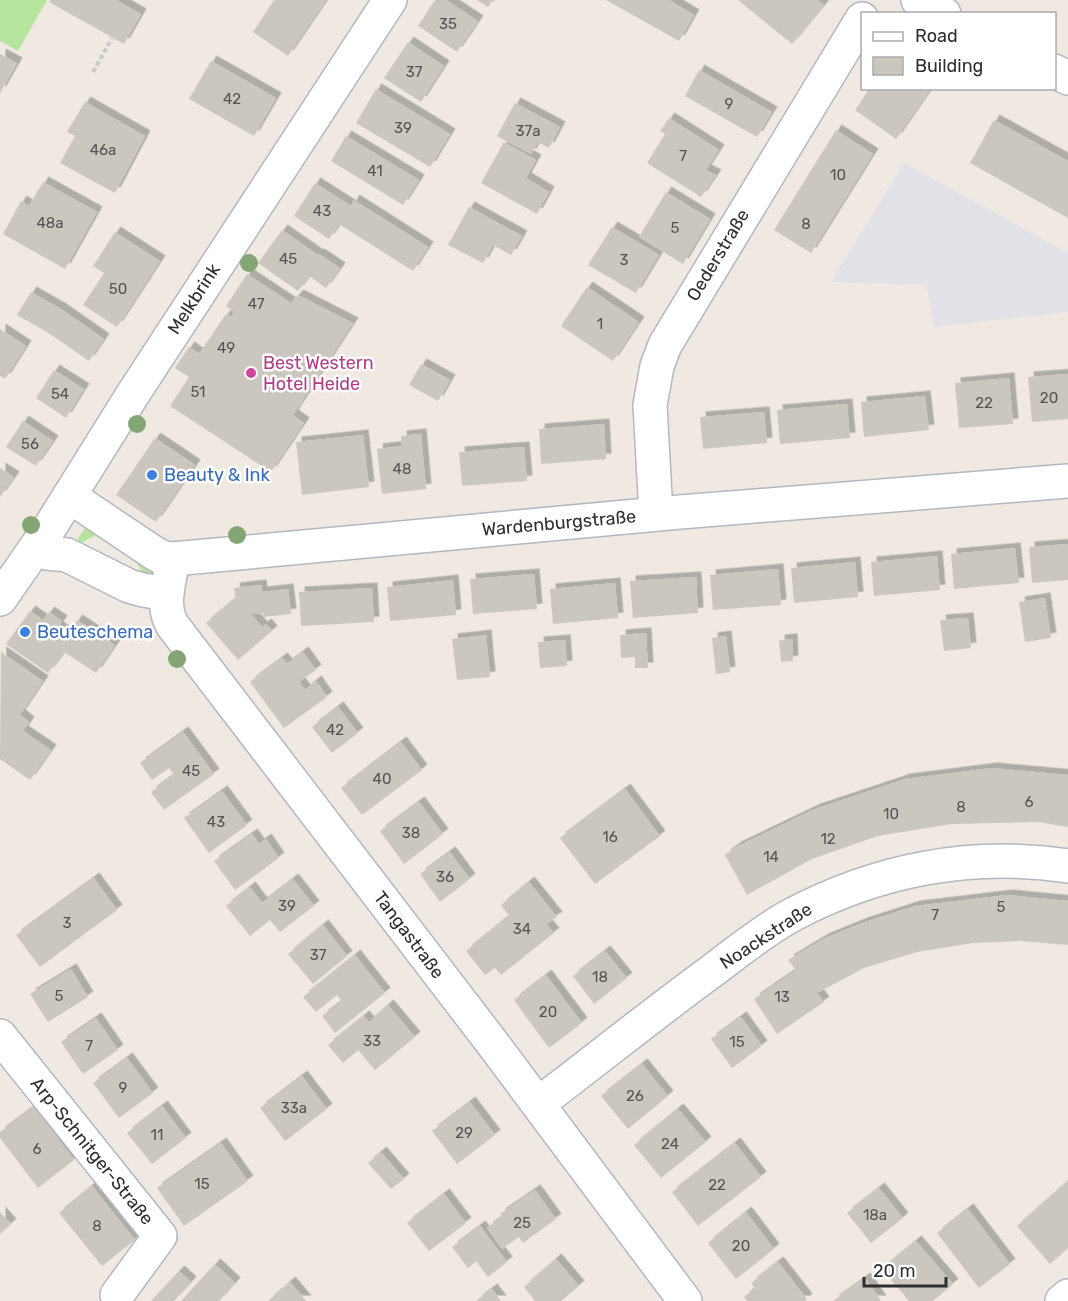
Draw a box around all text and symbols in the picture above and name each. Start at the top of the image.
legend [861,12,1056,90]
house number: 35 [439,15,457,33]
text: Road [915,25,958,47]
text: Building [915,55,983,77]
house number: 37 [406,63,423,81]
house number: 42 [223,90,241,108]
house number: 9 [725,95,734,113]
house number: 39 [394,119,412,137]
house number: 37a [516,122,541,140]
house number: 46a [90,141,116,159]
house number: 7 [679,147,687,165]
house number: 41 [367,162,383,180]
house number: 10 [830,166,846,184]
house number: 43 [313,202,331,220]
street label: Oederstraße [682,205,754,305]
house number: 48a [36,214,64,232]
house number: 8 [801,215,811,233]
house number: 5 [671,219,680,237]
house number: 45 [279,250,297,268]
house number: 3 [619,251,629,269]
street label: Melkbrink [163,259,225,339]
house number: 50 [109,280,127,298]
house number: 47 [248,295,265,313]
house number: 1 [597,315,603,333]
house number: 49 [217,339,235,357]
place label: Best Western Hotel Heide [263,352,374,395]
marker: Best Western Hotel Heide [244,366,258,380]
house number: 51 [190,383,206,401]
house number: 54 [51,385,69,403]
house number: 20 [1040,389,1058,407]
house number: 22 [975,394,993,412]
house number: 56 [21,435,39,453]
house number: 48 [393,460,411,478]
place label: Beauty & Ink [164,464,271,486]
marker: Beauty & Ink [145,468,159,482]
street label: Wardenburgstraße [481,505,637,541]
place label: Beuteschema [37,621,153,643]
marker: Beuteschema [18,625,32,639]
house number: 42 [326,721,344,739]
house number: 45 [182,762,200,780]
house number: 40 [373,770,391,788]
house number: 6 [1024,793,1034,811]
house number: 8 [956,798,966,816]
house number: 10 [883,805,899,823]
house number: 43 [207,813,225,831]
house number: 38 [402,824,420,842]
house number: 16 [602,828,618,846]
house number: 12 [820,830,836,848]
house number: 14 [763,848,779,866]
house number: 36 [436,868,454,886]
street label: Tangastraße [369,887,449,983]
house number: 39 [278,897,296,915]
street label: Noackstraße [716,898,816,974]
house number: 5 [997,898,1006,916]
house number: 7 [931,906,939,924]
house number: 3 [62,914,72,932]
house number: 34 [513,920,531,938]
house number: 37 [310,946,327,964]
house number: 18 [592,968,608,986]
house number: 5 [55,987,64,1005]
house number: 13 [774,988,790,1006]
house number: 20 [539,1003,557,1021]
house number: 33 [363,1032,381,1050]
house number: 15 [729,1033,745,1051]
house number: 7 [85,1037,93,1055]
street label: Arp-Schnitger-Straße [26,1073,158,1229]
house number: 9 [119,1079,128,1097]
house number: 26 [626,1087,644,1105]
house number: 33a [281,1099,307,1117]
house number: 29 [455,1124,473,1142]
house number: 11 [151,1126,163,1144]
house number: 24 [661,1135,679,1153]
house number: 6 [32,1140,42,1158]
house number: 15 [194,1175,210,1193]
house number: 22 [708,1176,726,1194]
house number: 18a [863,1206,887,1224]
house number: 25 [513,1214,531,1232]
house number: 8 [92,1217,102,1235]
house number: 20 [732,1237,750,1255]
scale bar [864,1250,946,1288]
text: 20 m [873,1260,915,1282]

